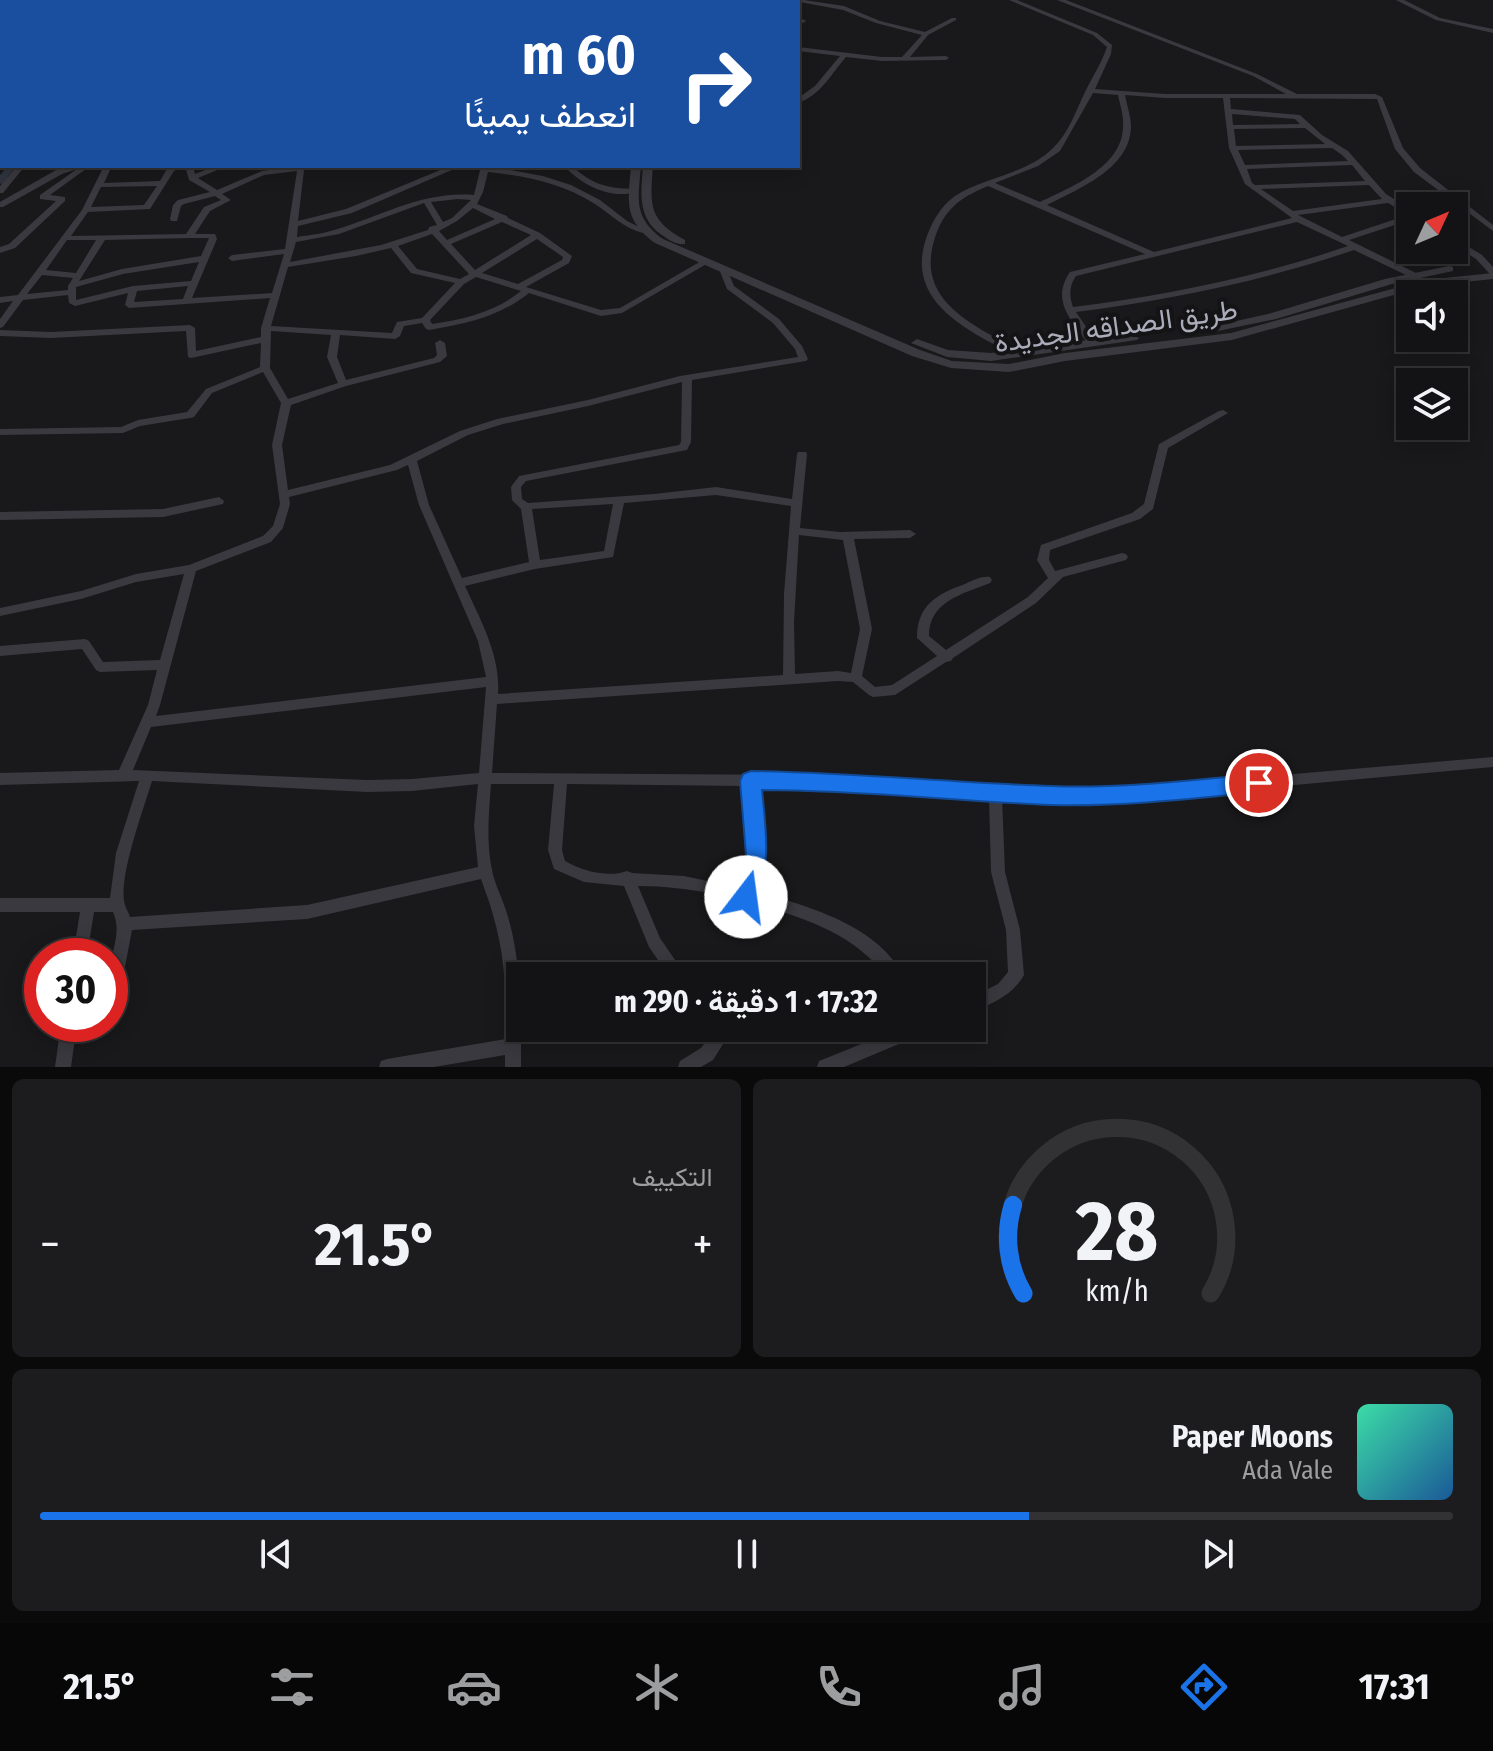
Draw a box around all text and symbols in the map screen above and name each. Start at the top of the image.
text: 60 m [522,22,636,89]
icon: right [664,32,768,136]
text: انعطف يمينًا [464,93,636,137]
north arrow [1396,192,1468,264]
map controls [1396,192,1468,440]
button: sound [1396,280,1468,352]
street label: طريق الصداقه الجديدة [992,293,1240,360]
button: layers [1396,368,1468,440]
pin [1225,749,1293,817]
icon: arrive [1237,761,1281,805]
position arrow [704,855,788,939]
speed limit sign: 30 [24,938,128,1042]
text: 17:32 · 1 دقيقة · 290 m [614,984,878,1020]
text: التكييف [632,1162,713,1193]
text: 28 [1075,1182,1158,1282]
text: 21.5° [314,1209,438,1281]
text: − [40,1218,60,1271]
text: + [692,1218,713,1271]
text: km/h [1085,1274,1149,1309]
text: Paper Moons [1172,1419,1333,1455]
text: Ada Vale [1242,1455,1333,1486]
icon: previous [254,1532,298,1576]
icon: pause [725,1532,769,1576]
icon: next [1196,1532,1240,1576]
icon: filters [264,1659,320,1715]
icon: car [446,1659,502,1715]
icon: climate [629,1659,685,1715]
icon: phone [811,1659,867,1715]
icon: music [994,1659,1050,1715]
icon: directions [1176,1659,1232,1715]
text: 21.5° [63,1665,137,1709]
text: 17:31 [1359,1665,1430,1709]

